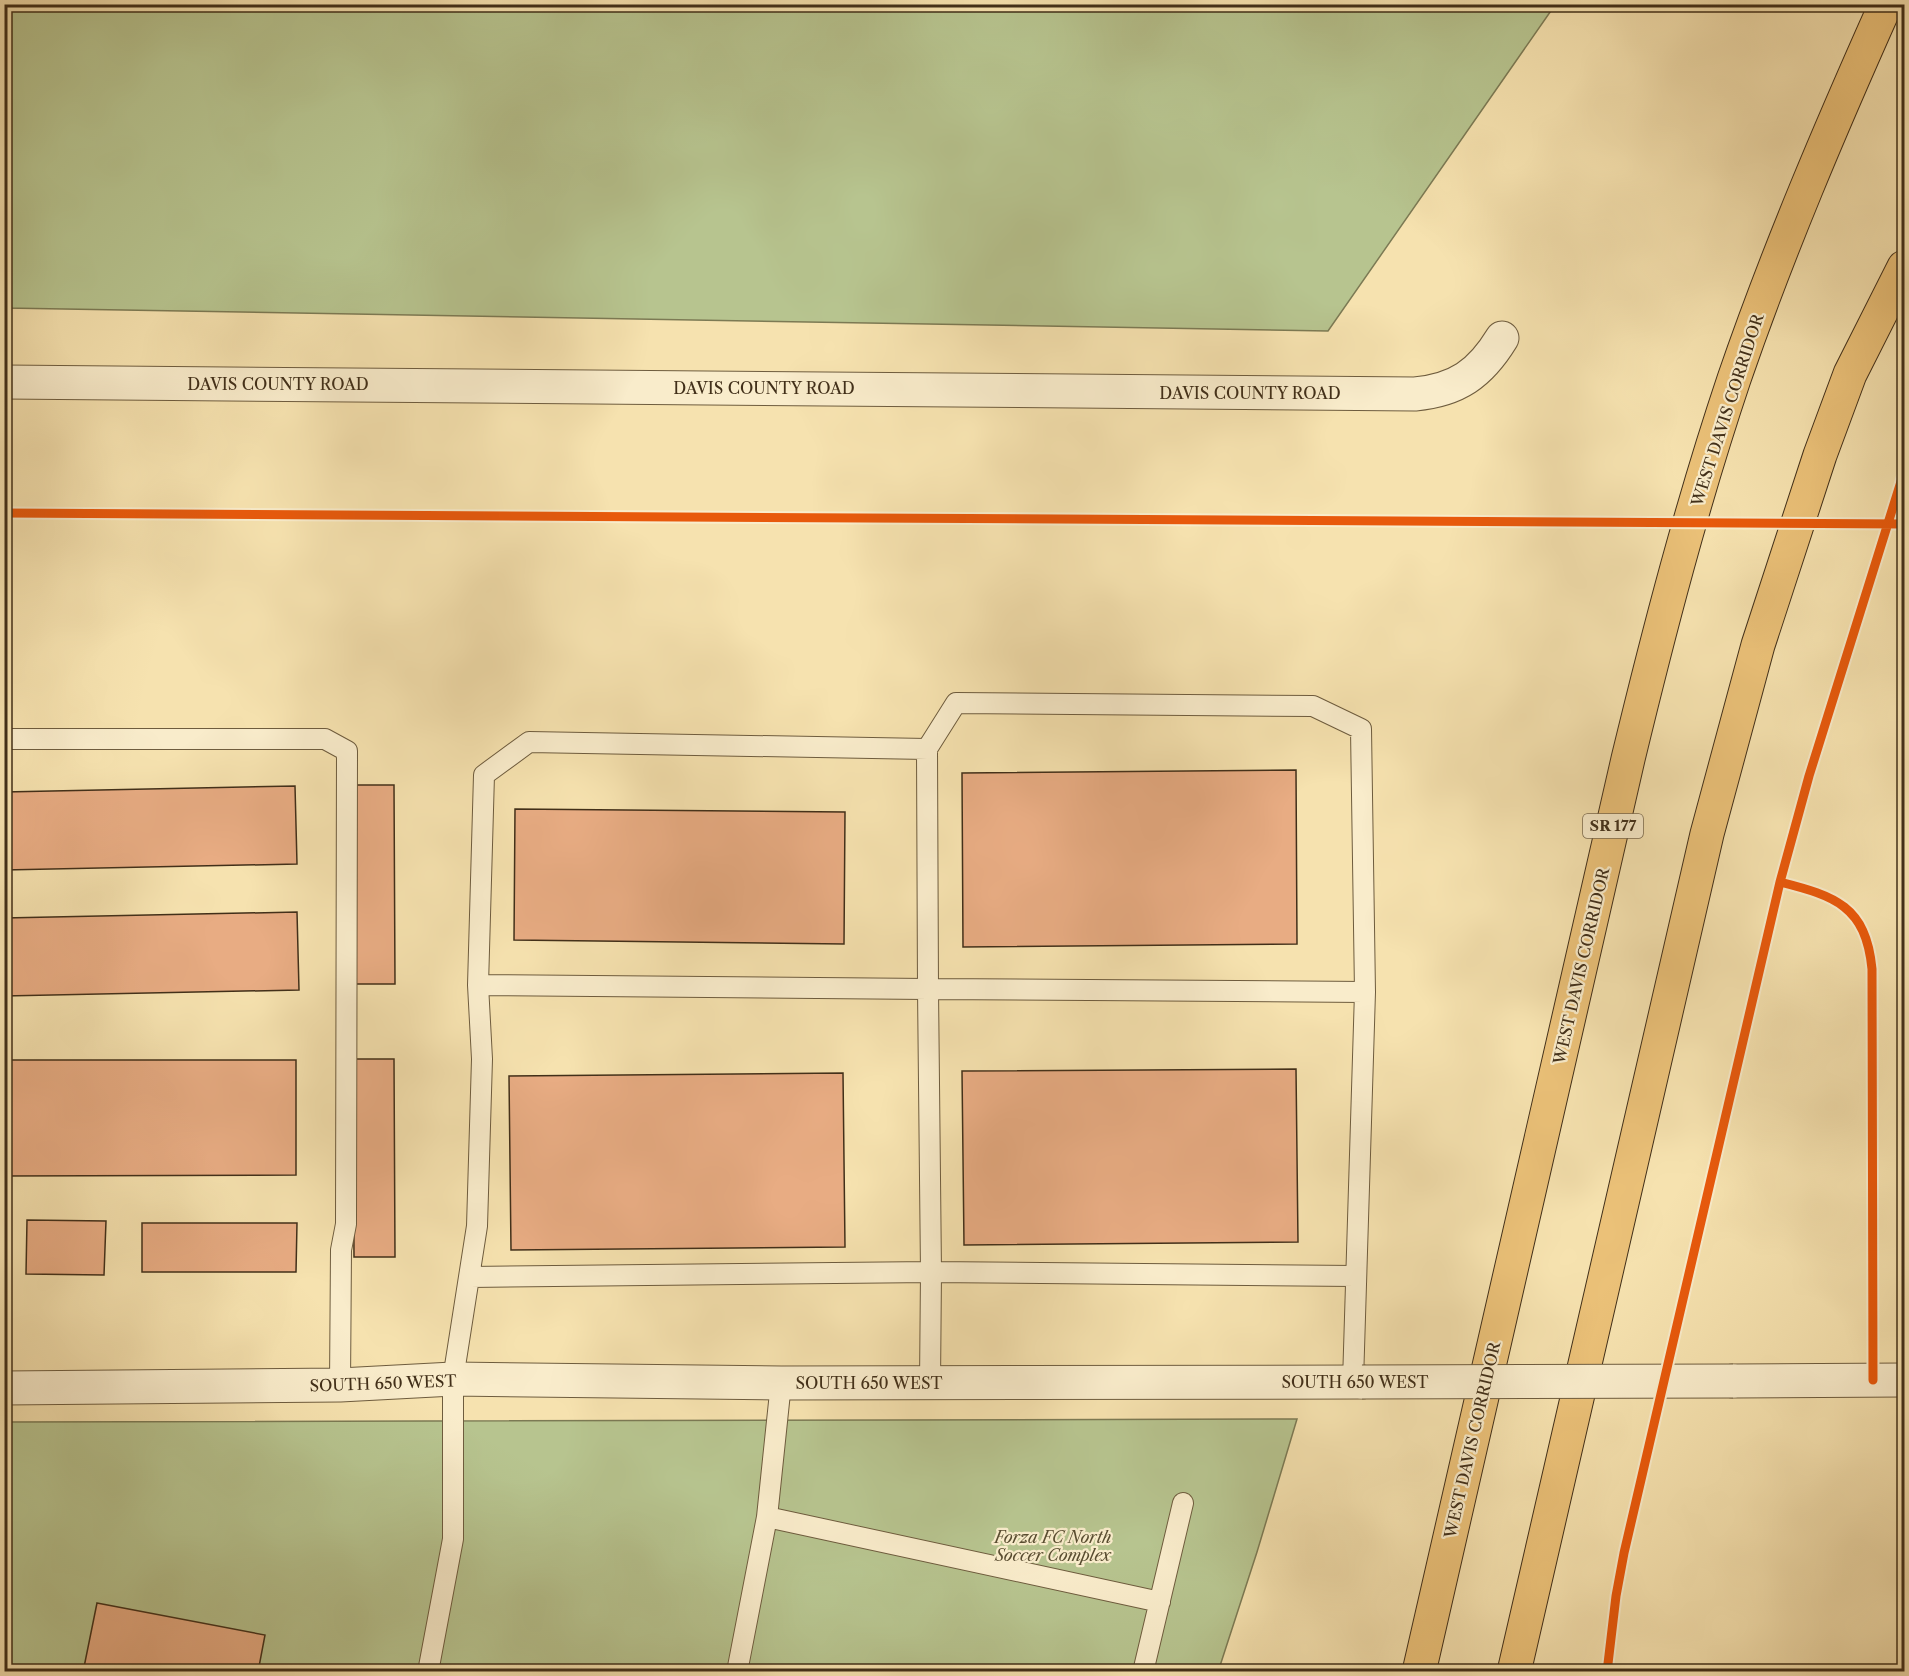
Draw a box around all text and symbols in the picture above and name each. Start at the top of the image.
street label: WEST DAVIS CORRIDOR [1686,310,1768,510]
street label: DAVIS COUNTY ROAD [187,374,369,394]
street label: DAVIS COUNTY ROAD [673,378,855,398]
street label: DAVIS COUNTY ROAD [1159,383,1341,403]
road number: SR 177 [1583,814,1643,838]
street label: WEST DAVIS CORRIDOR [1548,865,1614,1067]
street label: WEST DAVIS CORRIDOR [1439,1339,1505,1541]
street label: SOUTH 650 WEST [309,1370,457,1396]
street label: SOUTH 650 WEST [1281,1372,1429,1392]
street label: SOUTH 650 WEST [795,1373,943,1393]
park label: Forza FC North Soccer Complex [993,1527,1111,1565]

